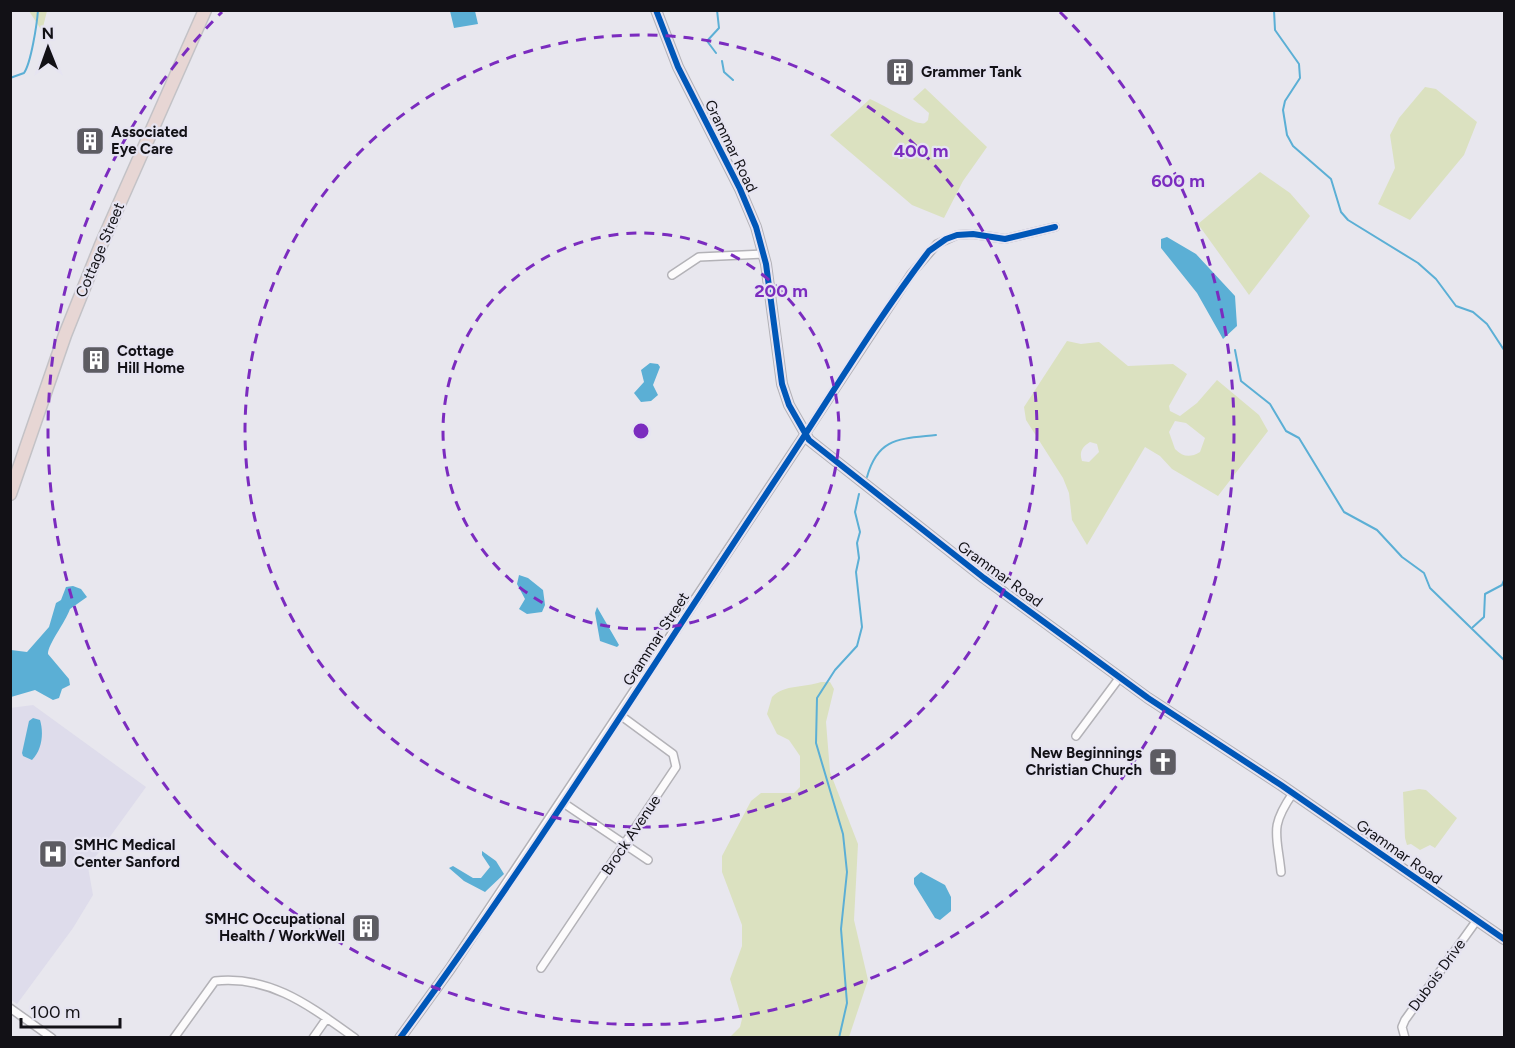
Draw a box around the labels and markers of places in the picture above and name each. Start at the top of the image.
building icon: Grammer Tank [884,56,916,88]
place label: Grammer Tank [921,63,1022,81]
place label: Associated Eye Care [111,123,188,158]
building icon: Associated Eye Care [74,125,106,157]
place label: Cottage Hill Home [117,342,185,377]
building icon: Cottage Hill Home [80,344,112,376]
centre of rings [631,421,651,441]
place label: New Beginnings Christian Church [1026,744,1142,779]
church icon: New Beginnings Christian Church [1147,746,1179,778]
place label: SMHC Medical Center Sanford [74,836,180,871]
hospital icon: SMHC Medical Center Sanford [37,838,69,870]
place label: SMHC Occupational Health / WorkWell [205,910,345,945]
building icon: SMHC Occupational Health / WorkWell [350,912,382,944]

